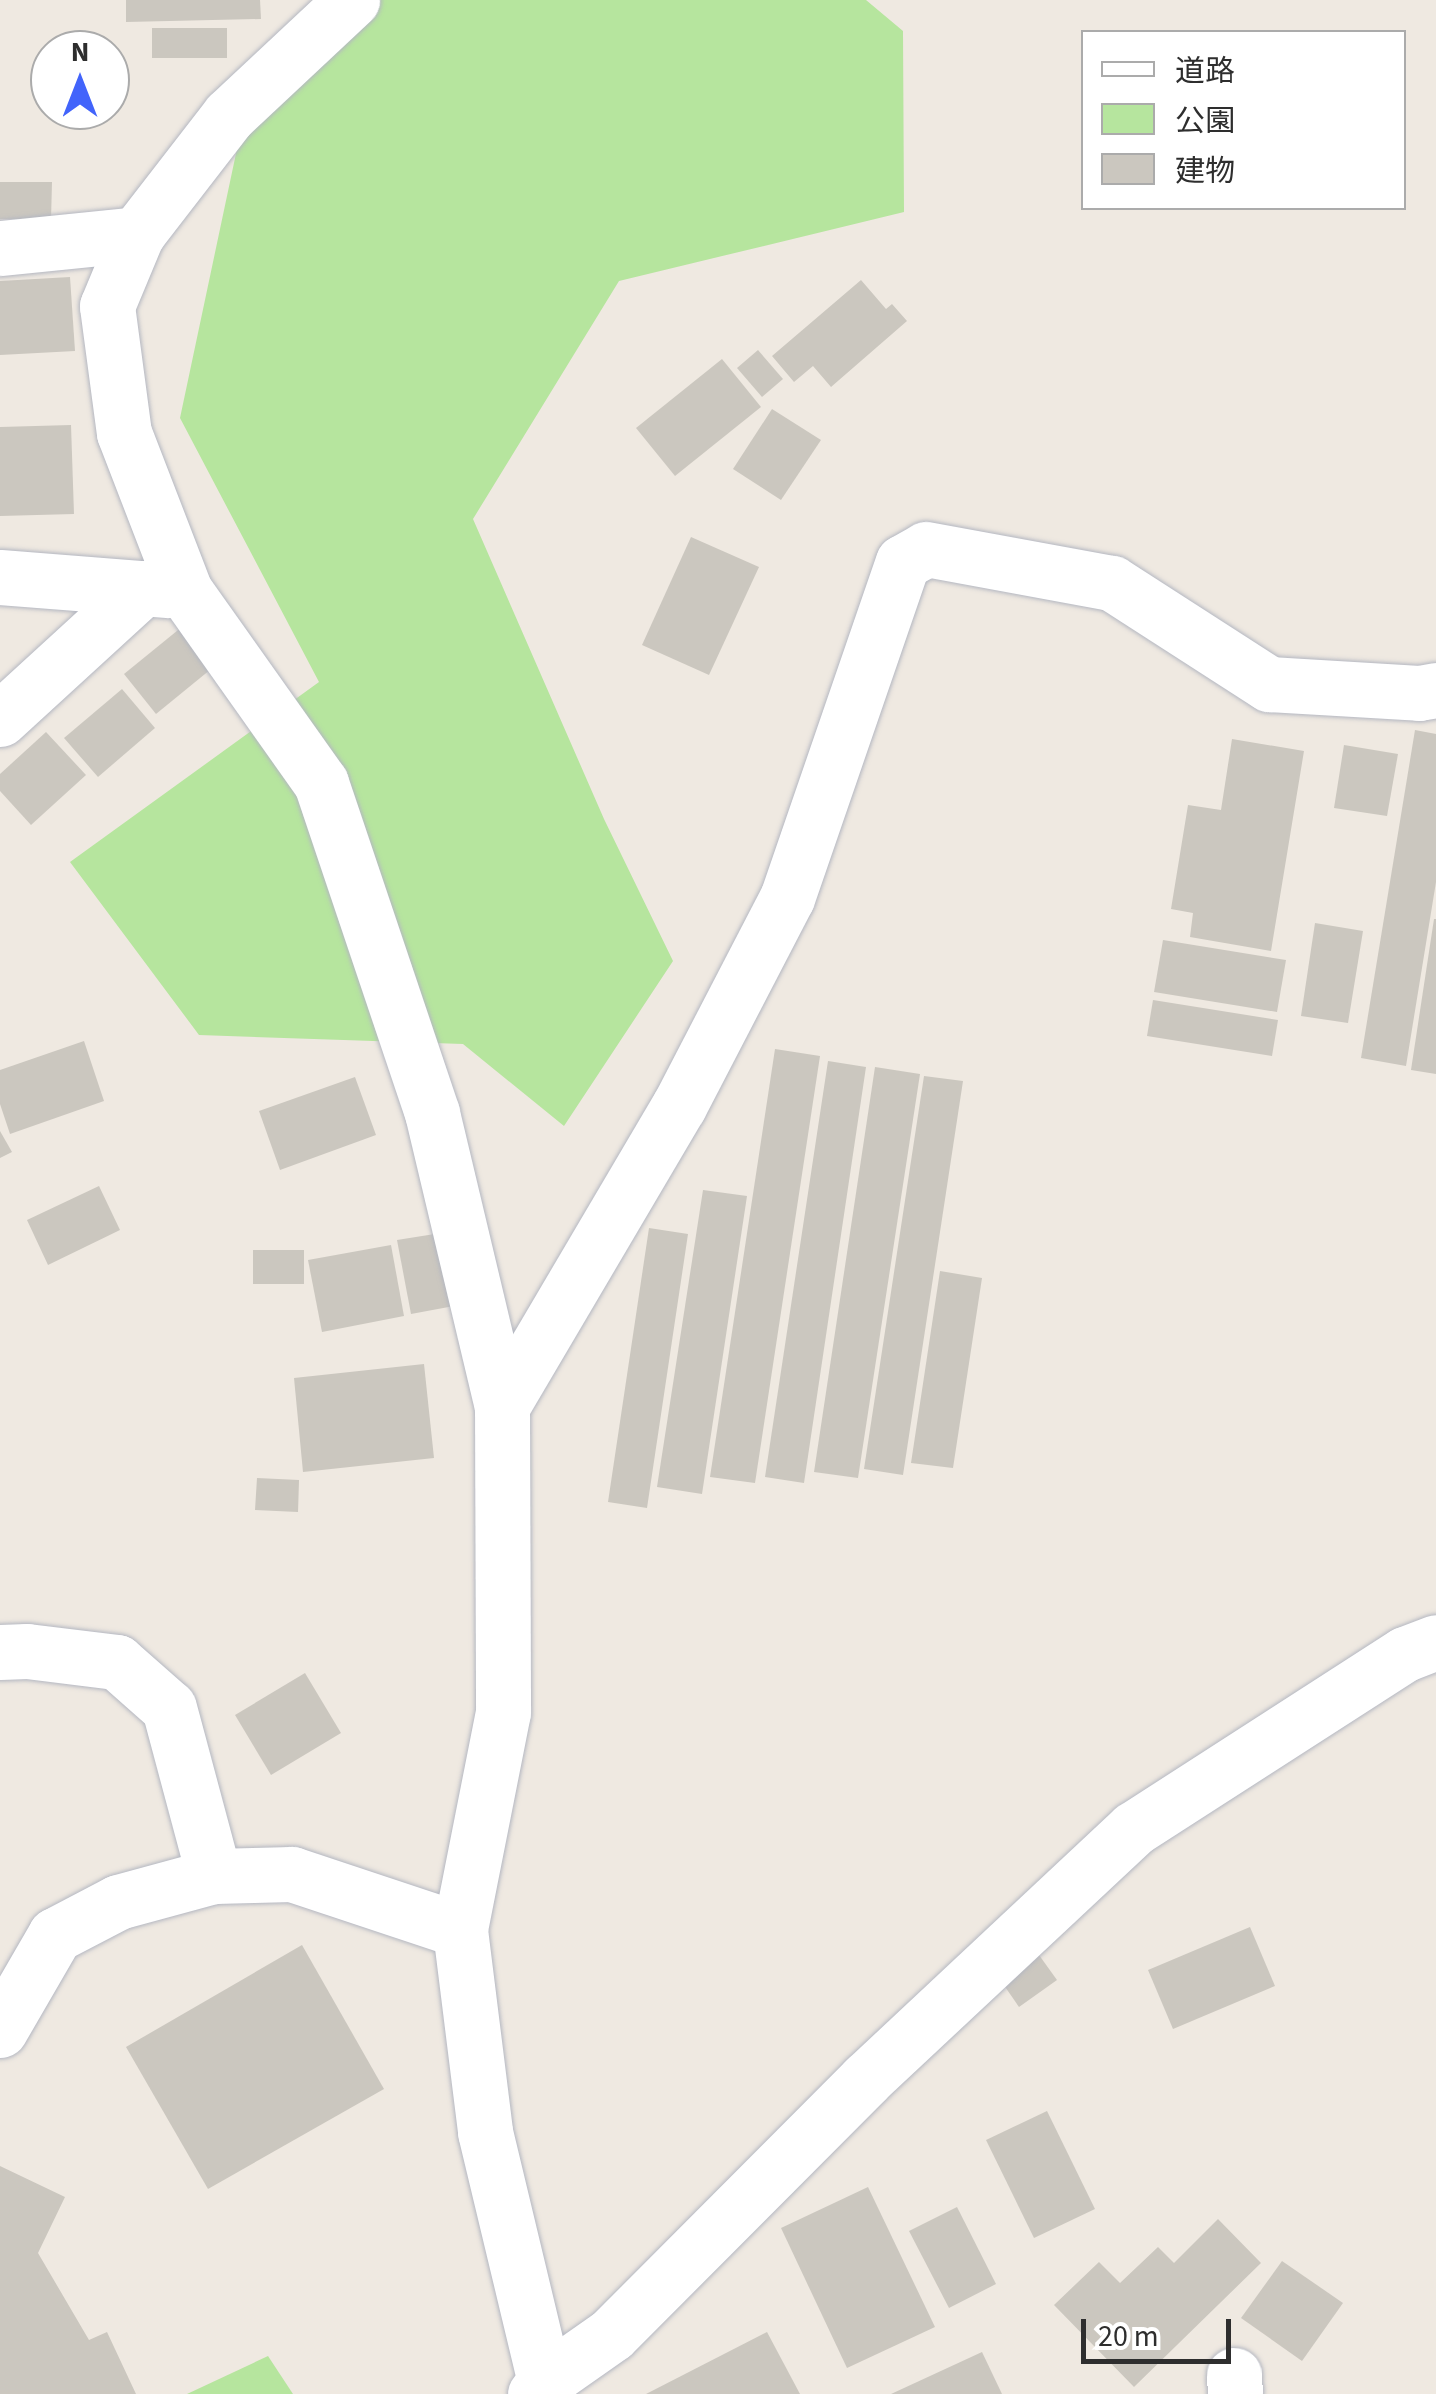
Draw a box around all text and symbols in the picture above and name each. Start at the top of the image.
north arrow [30,30,130,130]
legend [1081,30,1406,210]
text: N [71,32,89,72]
text: 道路 [1175,50,1235,93]
text: 公園 [1175,100,1235,143]
text: 建物 [1175,150,1235,193]
scale bar [1086,2299,1236,2361]
text: 20 m [1098,2315,1159,2358]

